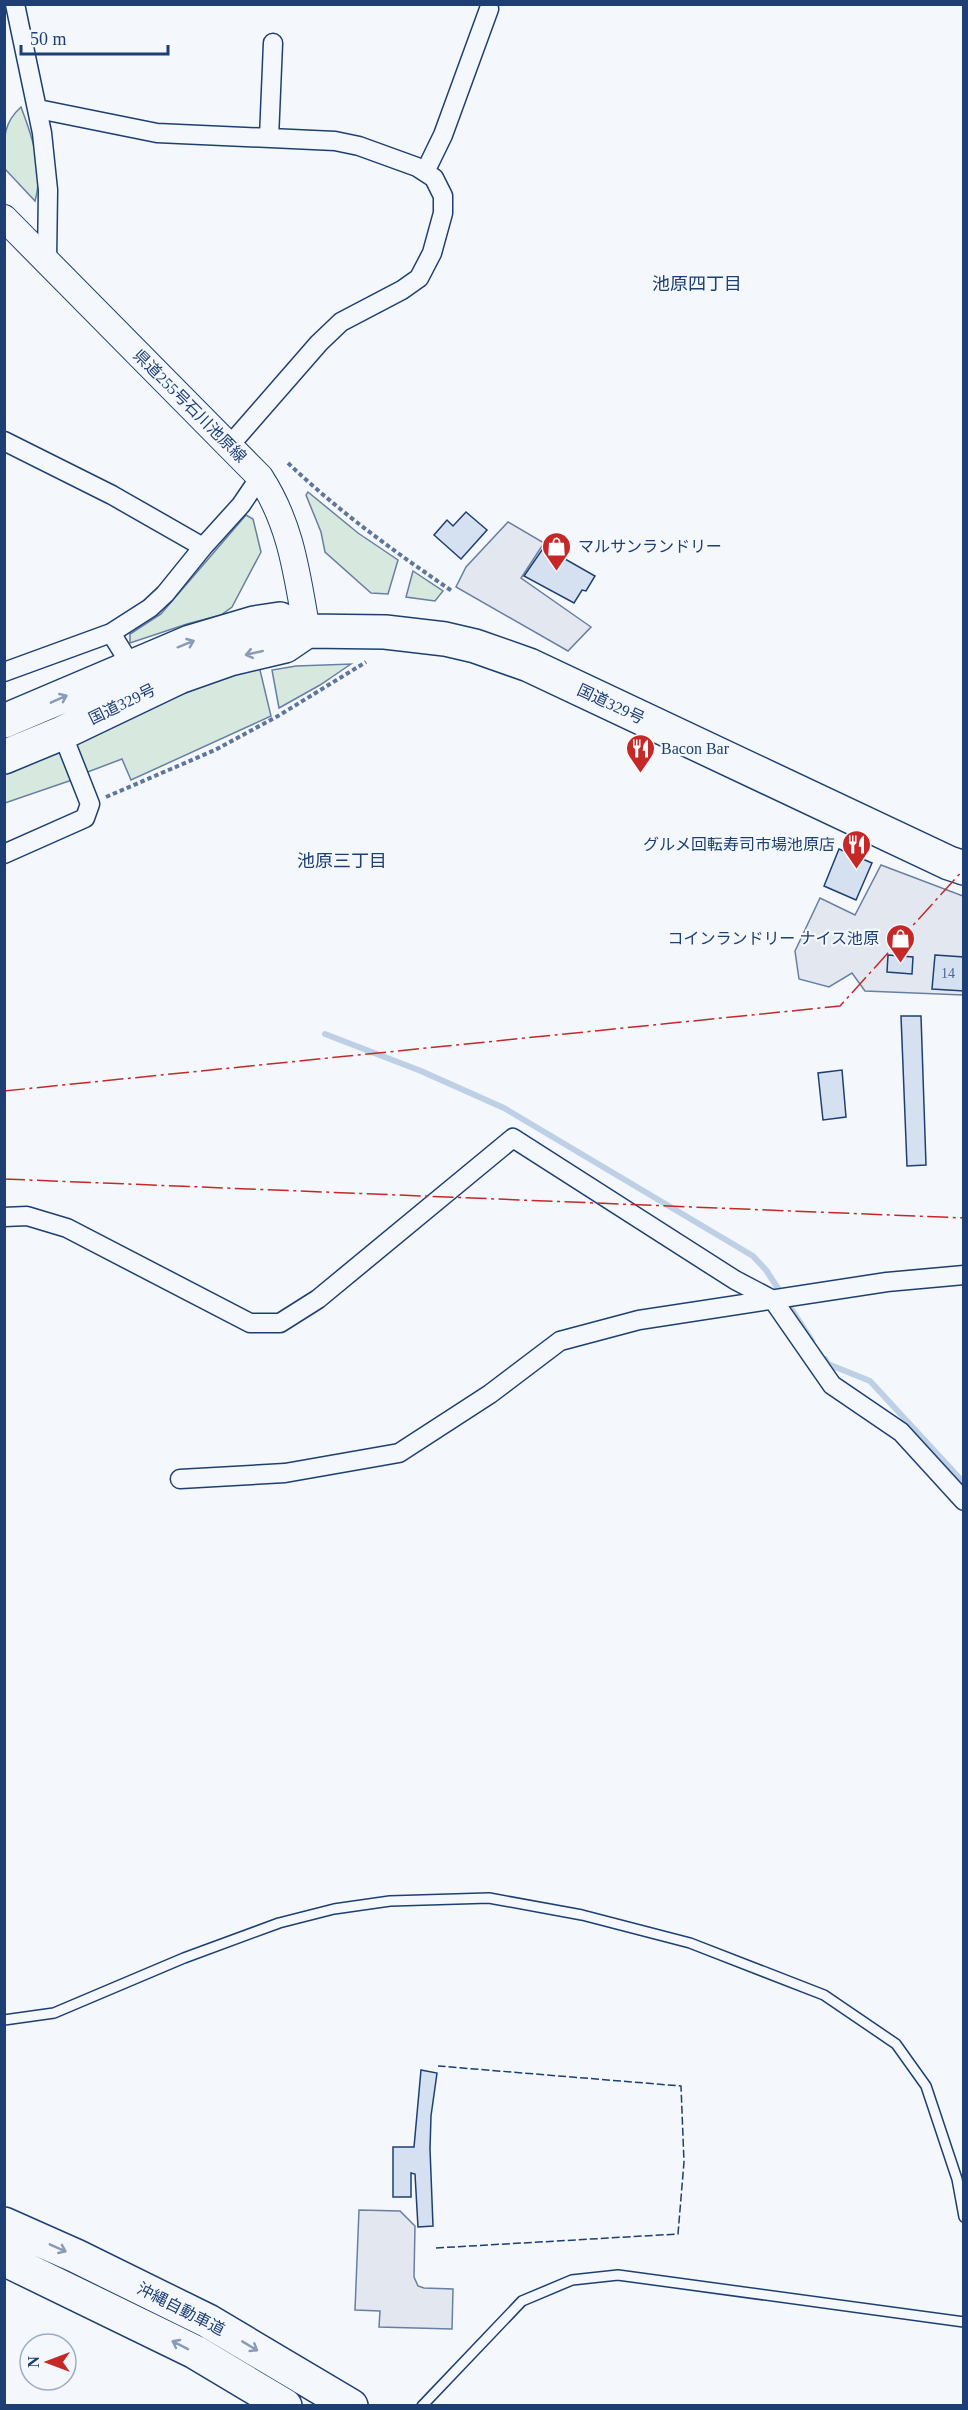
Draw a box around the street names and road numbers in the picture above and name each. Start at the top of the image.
street label: 県道255号石川池原線 [130,346,250,466]
street label: 国道329号 [86,681,158,727]
street label: 国道329号 [575,681,647,727]
street label: 沖縄自動車道 [134,2280,228,2338]

